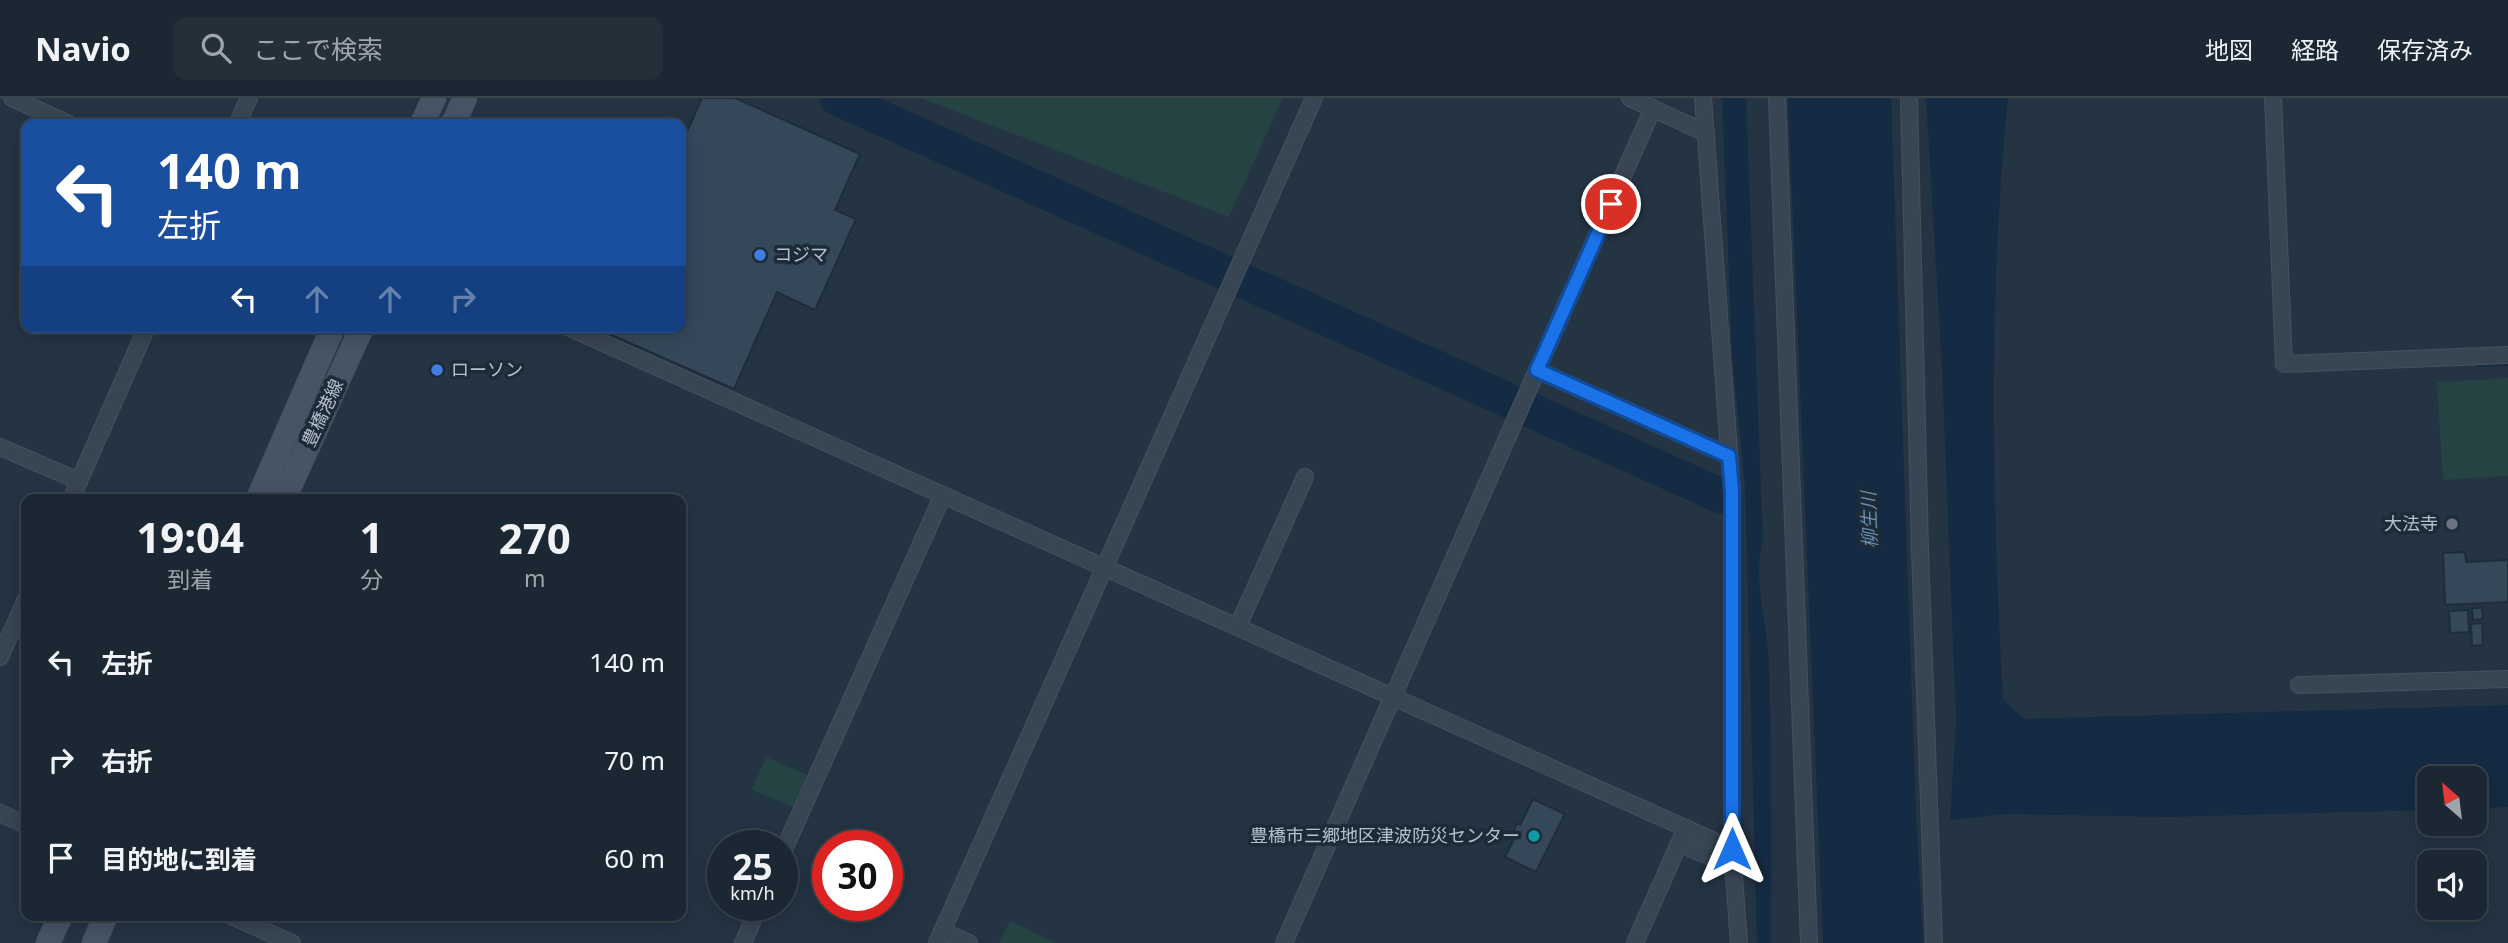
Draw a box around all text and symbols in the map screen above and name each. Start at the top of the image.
search box [173,17,663,80]
text: Navio [35,26,131,71]
icon: search [197,29,235,67]
text: ここで検索 [253,31,383,67]
text: 地図 [2205,33,2253,66]
text: 経路 [2291,33,2339,66]
text: 保存済み [2377,33,2473,66]
text: 140 m [157,137,302,203]
icon: left [42,147,133,238]
pin [1581,174,1641,234]
icon: arrive [1592,185,1630,223]
text: 左折 [157,203,221,246]
place label: コジマ [774,242,828,266]
marker: コジマ [752,247,768,263]
icon: left [225,280,263,318]
icon: ahead [298,280,336,318]
icon: ahead [371,280,409,318]
icon: right [444,280,482,318]
place label: ローソン [451,357,523,381]
marker: ローソン [429,362,445,378]
street label: 豊橋港線 [296,375,348,450]
water label: 柳生川 [1855,489,1883,549]
text: 19:04 [136,508,244,565]
text: 1 [359,508,383,565]
text: 270 [499,509,571,566]
place label: 大法寺 [2384,511,2438,535]
marker: 大法寺 [2444,516,2460,532]
text: m [524,562,545,594]
text: 到着 [167,563,213,595]
text: 分 [360,563,383,595]
icon: left [42,643,80,681]
text: 140 m [589,644,665,680]
text: 左折 [101,645,153,681]
icon: right [42,741,80,779]
text: 70 m [604,742,665,778]
text: 右折 [101,743,153,779]
north arrow [2417,766,2487,836]
map controls [2417,766,2487,920]
position arrow [1695,812,1769,886]
place label: 豊橋市三郷地区津波防災センター [1250,823,1520,847]
marker: 豊橋市三郷地区津波防災センター [1526,828,1542,844]
speed limit sign: 30 [812,830,903,921]
icon: arrive [42,839,80,877]
text: 60 m [604,840,665,876]
text: 目的地に到着 [101,841,257,877]
text: 25 [732,843,773,890]
button: sound [2417,850,2487,920]
text: km/h [730,881,775,905]

